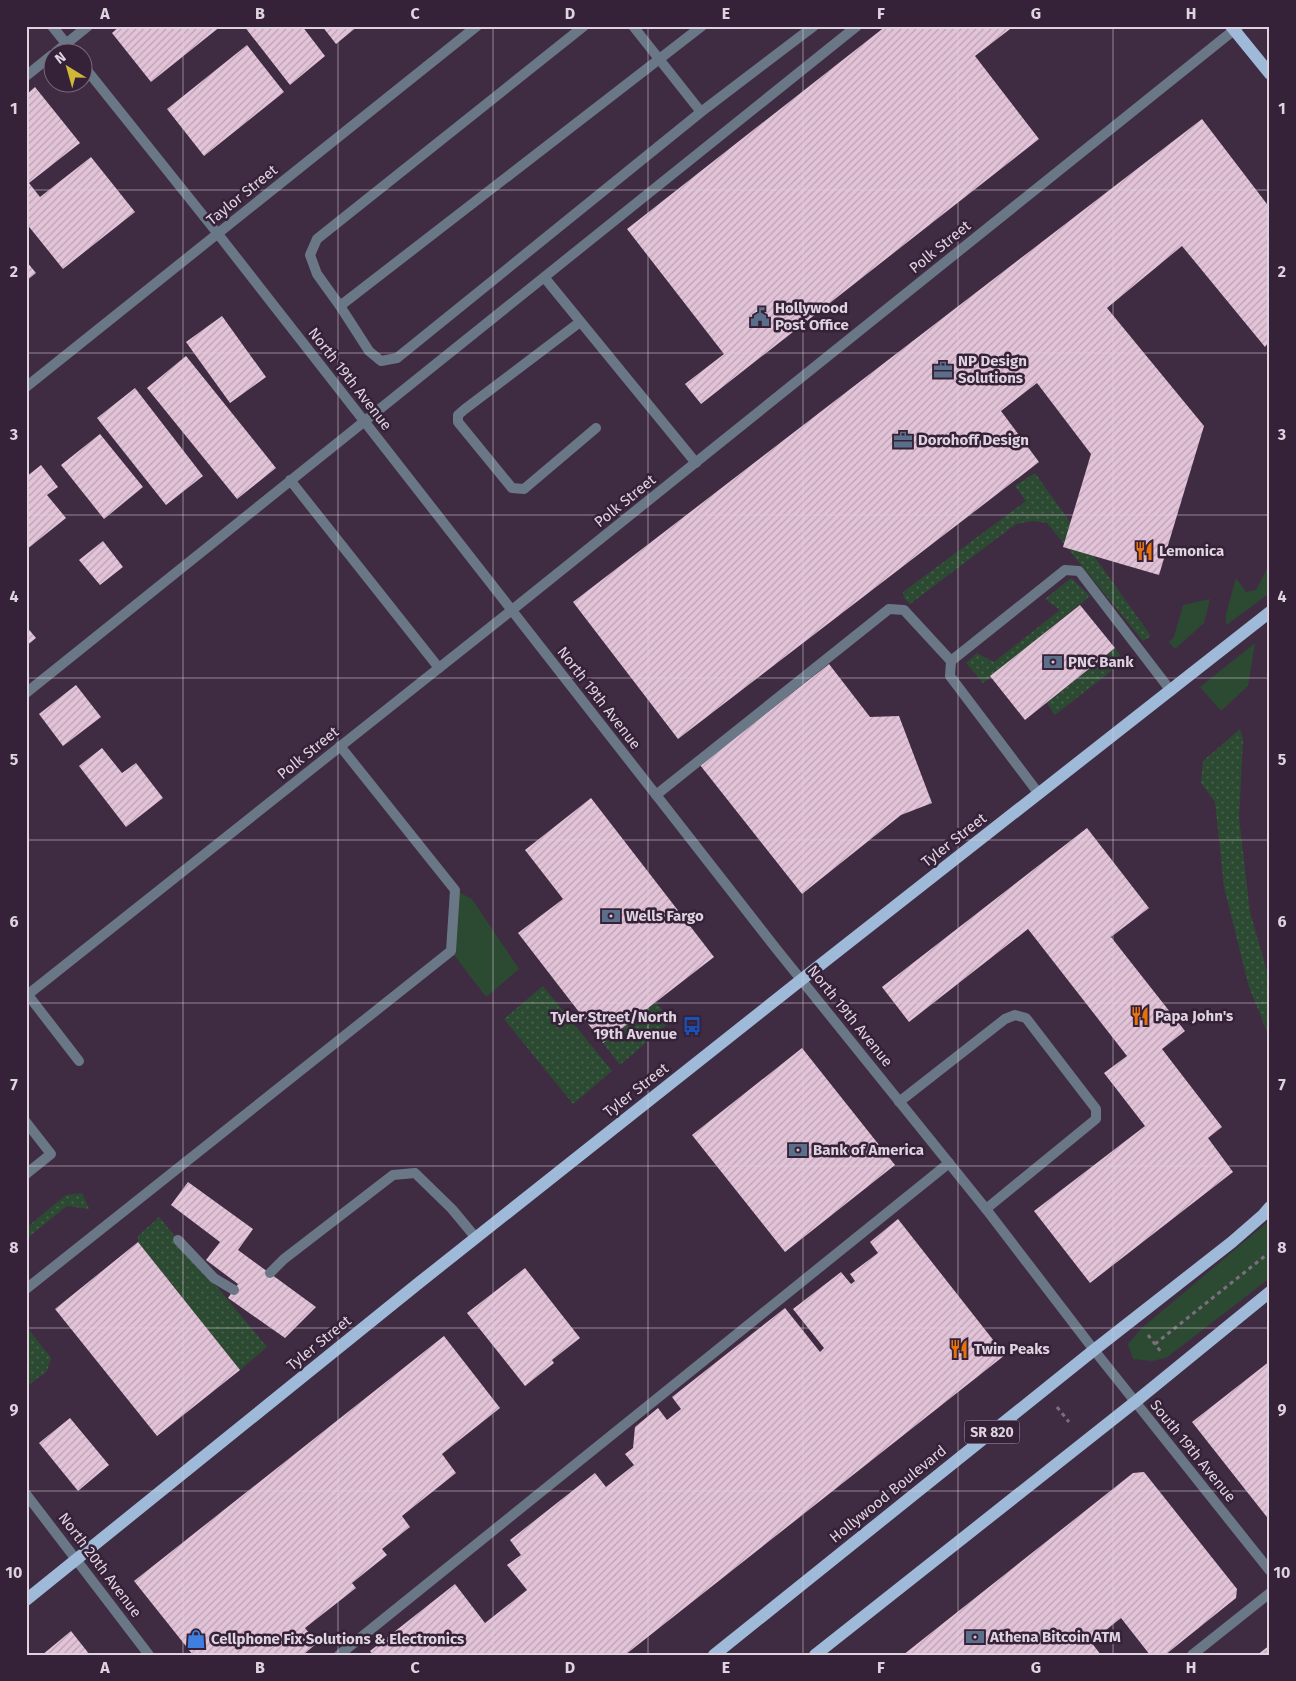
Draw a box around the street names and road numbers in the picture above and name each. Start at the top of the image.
street label: Taylor Street [203,161,281,229]
street label: Polk Street [906,216,975,277]
street label: North 19th Avenue [304,324,396,434]
street label: Polk Street [591,470,660,531]
street label: North 19th Avenue [553,643,645,753]
street label: Polk Street [274,722,343,783]
street label: Tyler Street [918,809,991,871]
street label: North 19th Avenue [804,962,896,1070]
street label: Tyler Street [600,1059,673,1121]
street label: Tyler Street [283,1311,355,1374]
street label: South 19th Avenue [1146,1396,1240,1506]
road number: SR 820 [964,1420,1020,1444]
street label: Hollywood Boulevard [826,1441,950,1547]
street label: North 20th Avenue [55,1509,145,1621]

